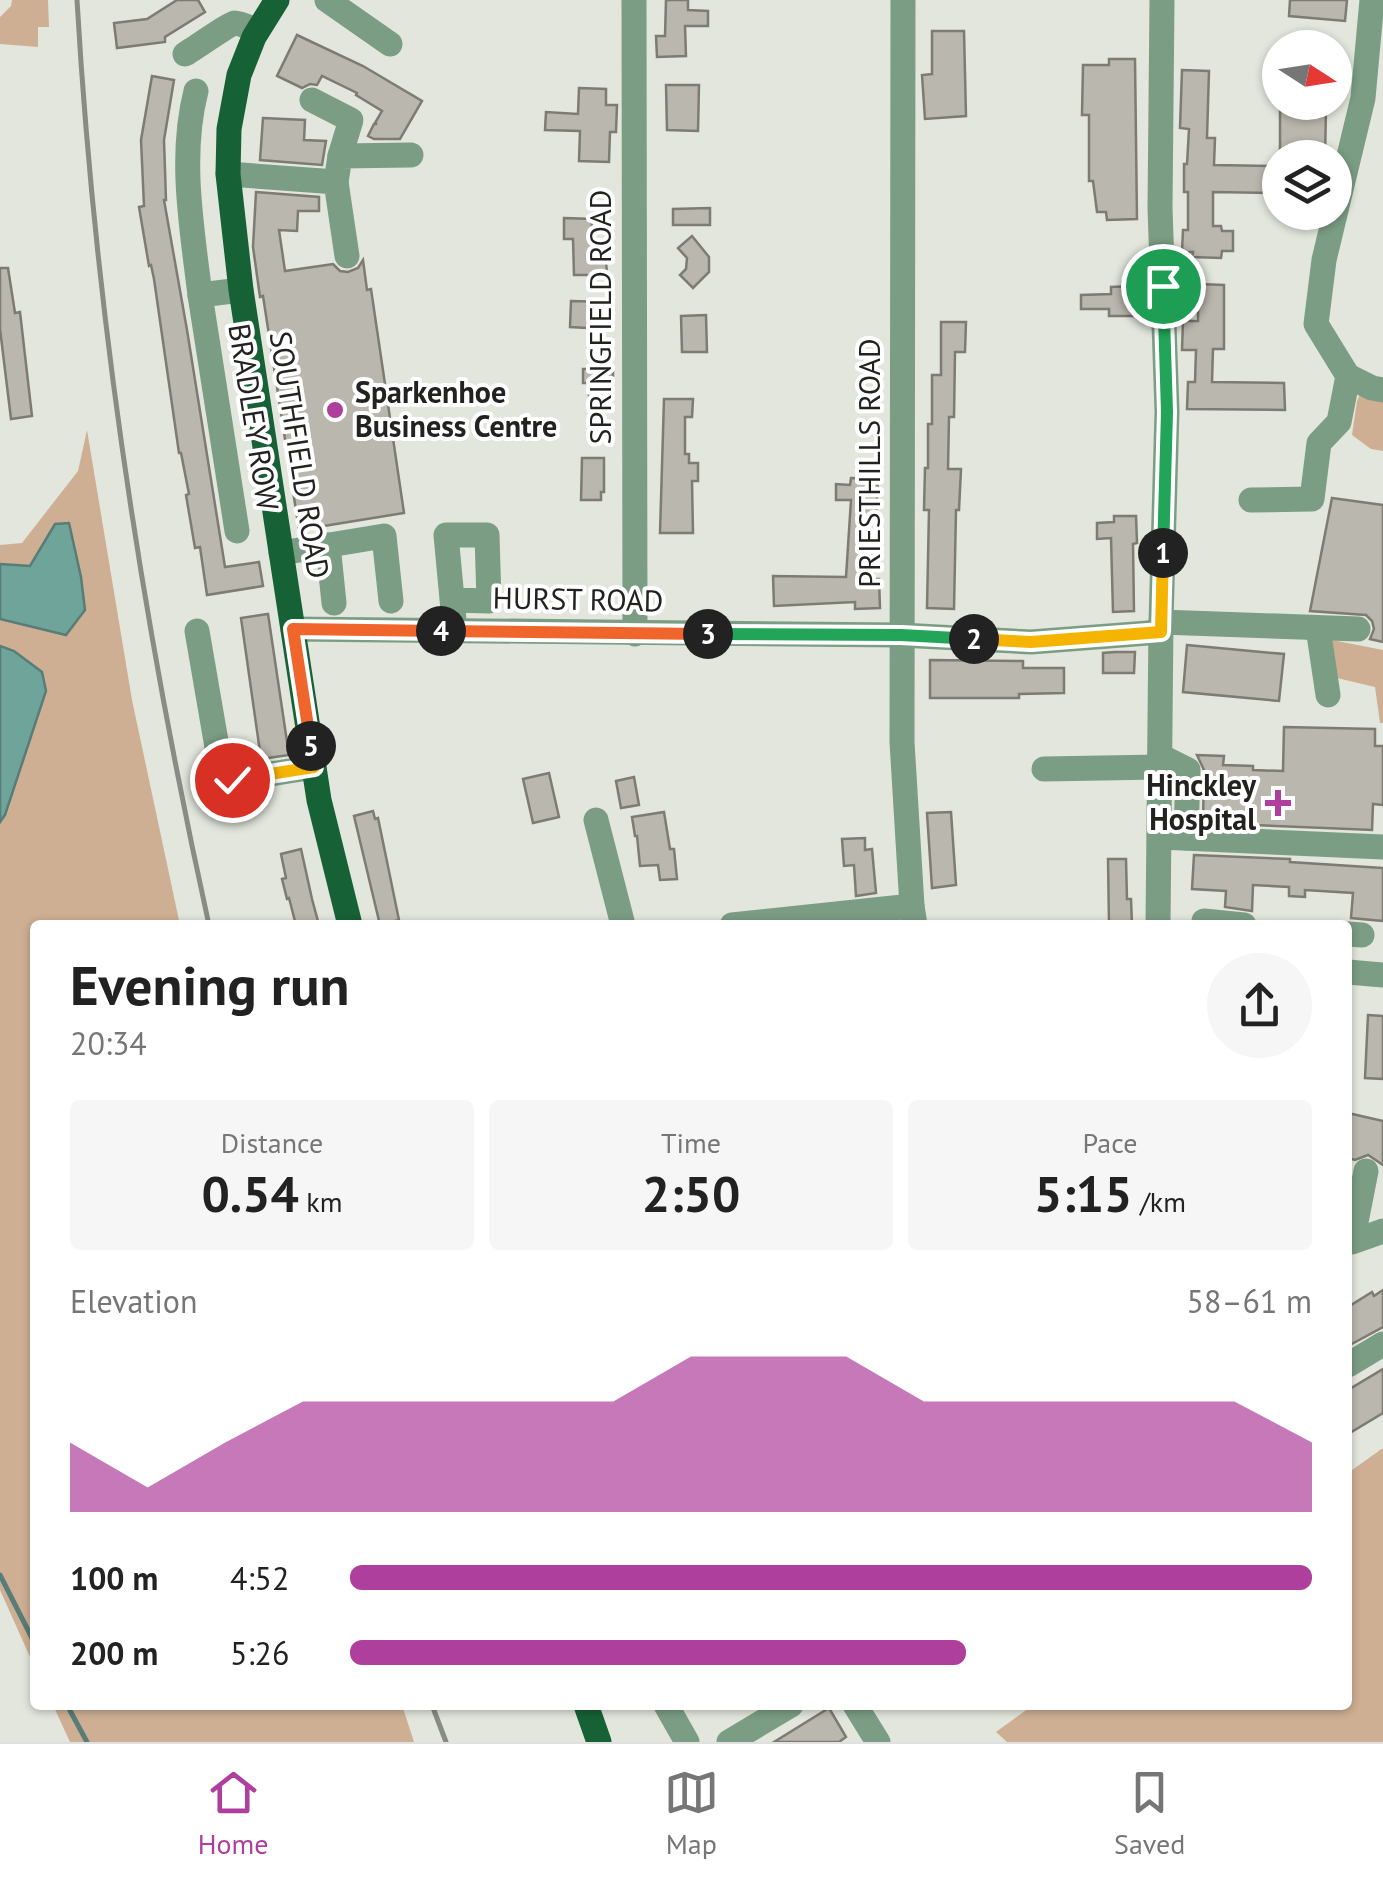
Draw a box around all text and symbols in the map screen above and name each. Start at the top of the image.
north arrow [1262,30,1352,120]
map controls [1262,30,1352,230]
button: layers [1262,140,1352,230]
street label: SPRINGFIELD ROAD [580,190,619,444]
pin [1121,244,1206,329]
icon: arrive [1136,259,1191,314]
street label: BRADLEY ROW [220,321,289,513]
street label: SOUTHFIELD ROAD [262,328,339,581]
street label: PRIESTHILLS ROAD [849,338,888,588]
place label: Sparkenhoe Business Centre [355,372,557,445]
marker: Sparkenhoe Business Centre [324,399,346,421]
pin: 1 [1138,528,1188,578]
text: 1 [1155,534,1171,571]
street label: HURST ROAD [492,578,664,619]
pin: 4 [416,606,466,656]
pin: 3 [683,609,733,659]
text: 4 [433,612,449,649]
pin: 2 [949,614,999,664]
text: 3 [700,615,716,652]
text: 2 [966,620,982,657]
pin: 5 [286,721,336,771]
text: 5 [303,727,319,764]
pin [190,738,275,823]
icon: check [205,753,260,808]
place label: Hinckley Hospital [1146,765,1257,838]
marker: Hinckley Hospital [1265,790,1291,816]
text: Evening run [70,949,350,1020]
button: share [1207,953,1312,1058]
text: 20:34 [70,1022,147,1064]
text: Distance [221,1124,323,1161]
text: Time [661,1124,721,1161]
text: Pace [1083,1124,1137,1161]
text: 0.54 [202,1161,299,1226]
text: 2:50 [642,1161,740,1226]
text: 5:15 [1034,1161,1132,1226]
text: km [299,1183,342,1220]
text: /km [1132,1183,1186,1220]
text: Elevation [70,1280,197,1322]
text: 58–61 m [1187,1280,1312,1322]
text: 100 m [70,1557,158,1599]
text: 4:52 [230,1557,289,1599]
text: 200 m [70,1632,158,1674]
text: 5:26 [230,1632,289,1674]
tab: Home [198,1765,268,1862]
tab: Map [664,1765,719,1862]
tab: Saved [1114,1765,1185,1862]

